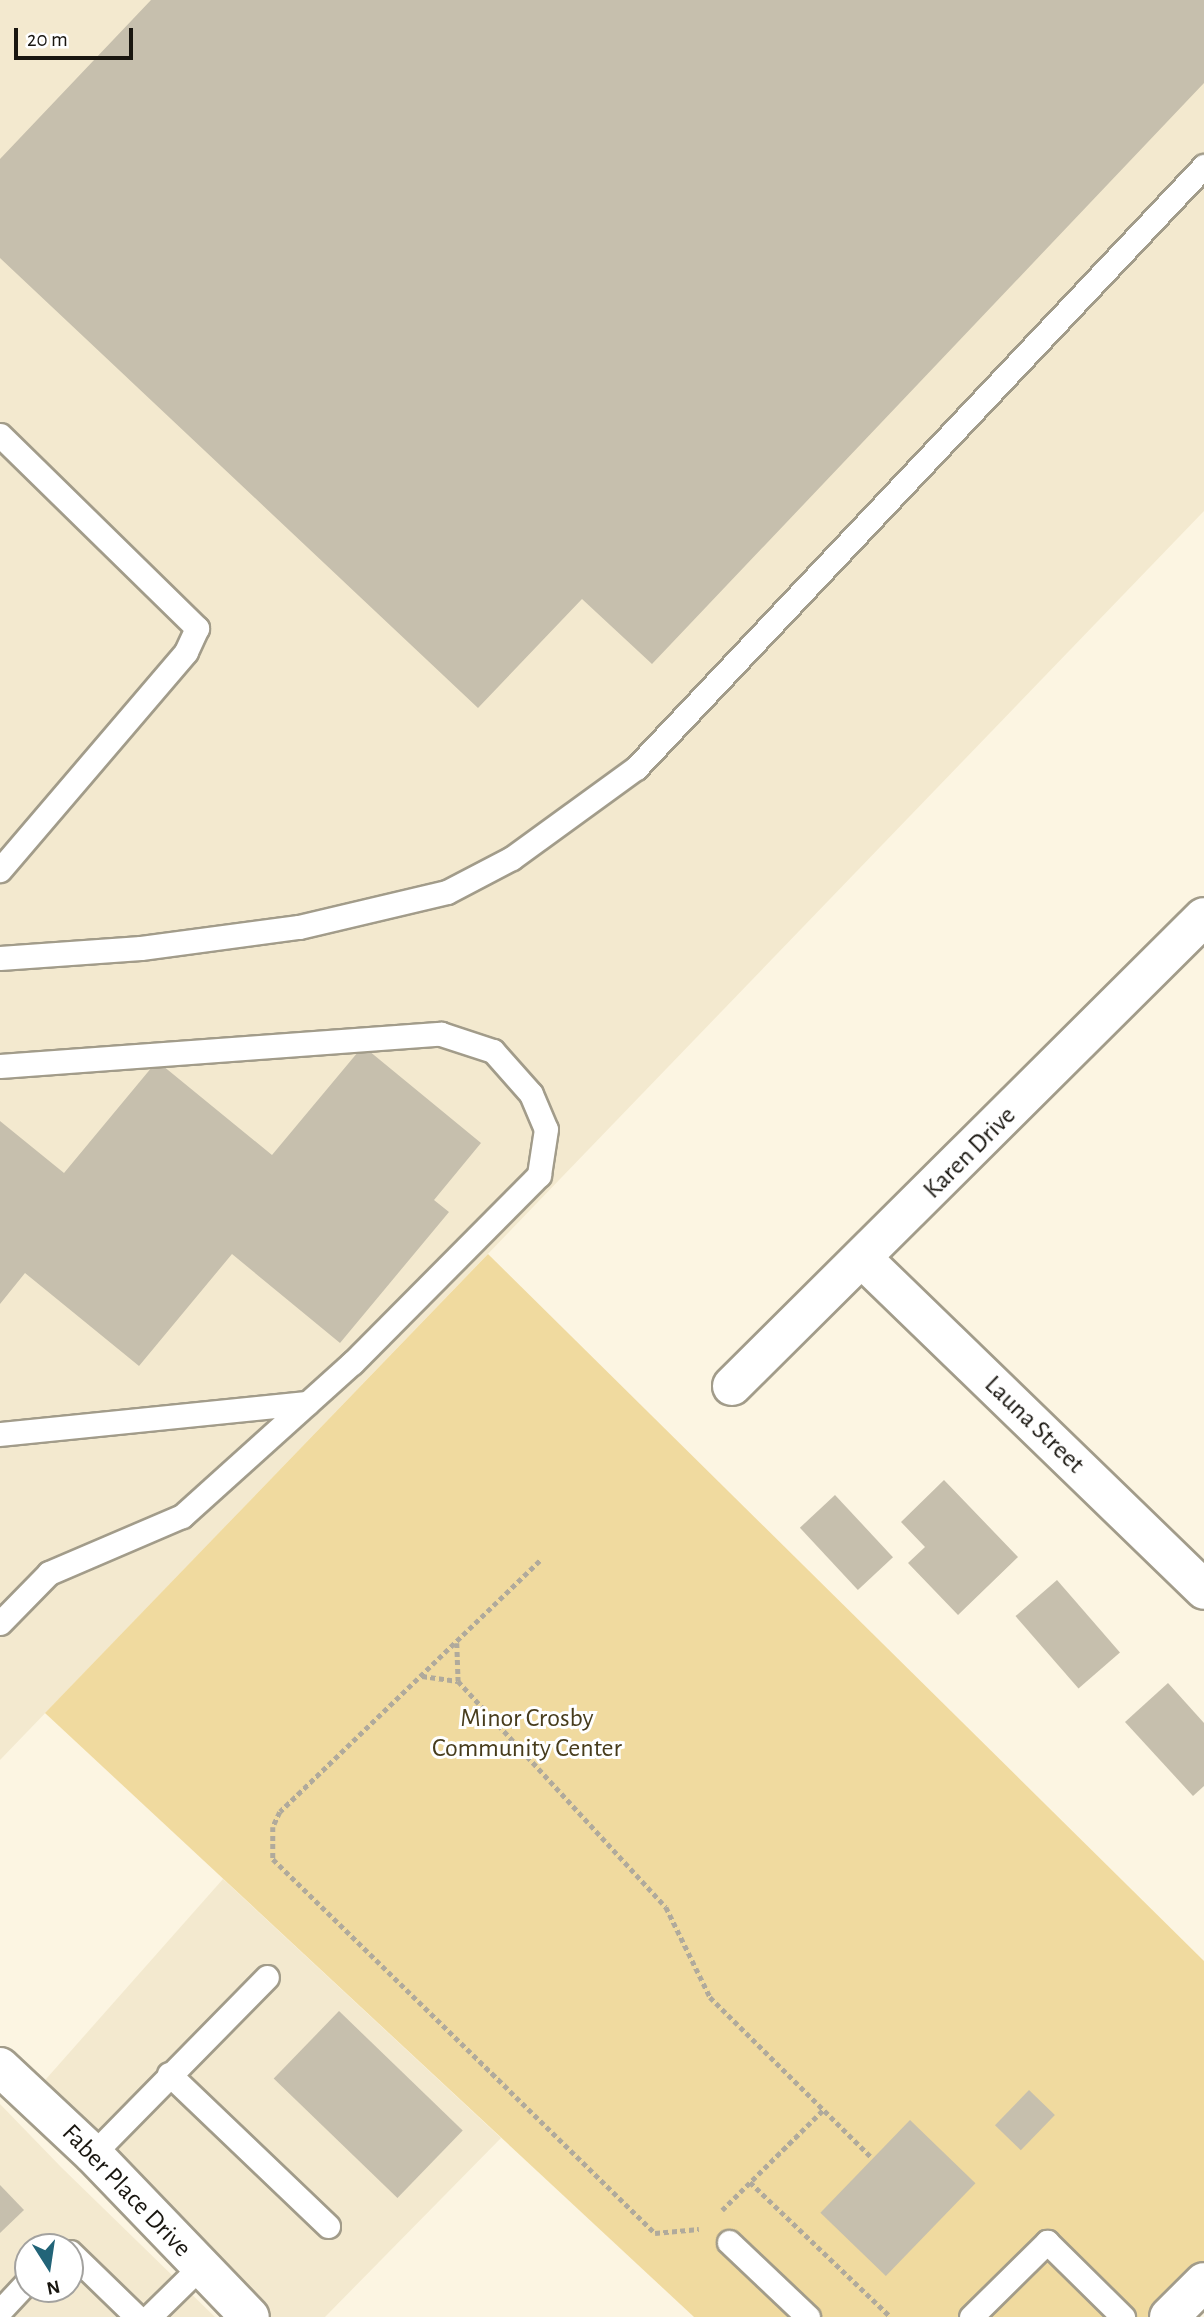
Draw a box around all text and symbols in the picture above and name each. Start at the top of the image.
scale bar [18,14,136,58]
text: 20 m [27,29,68,50]
street label: Karen Drive [917,1100,1023,1206]
street label: Launa Street [978,1370,1090,1480]
park label: Minor Crosby Community Center [432,1703,622,1764]
street label: Faber Place Drive [55,2118,197,2264]
north arrow [14,2233,84,2303]
text: N [45,2276,61,2298]

